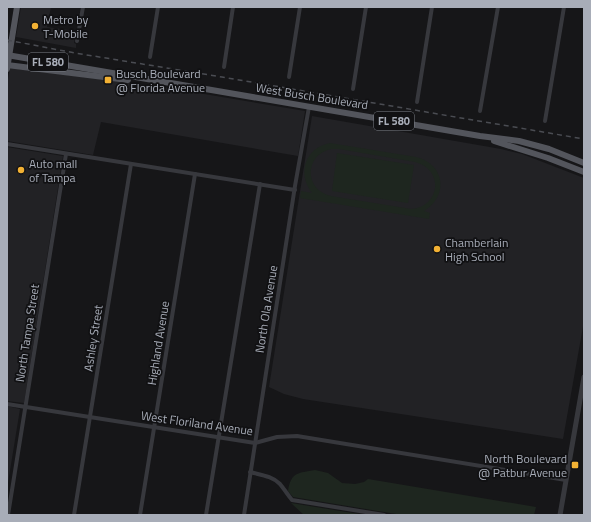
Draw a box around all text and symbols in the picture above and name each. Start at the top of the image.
place label: Metro by T-Mobile [43,10,88,43]
marker: Metro by T-Mobile [30,21,40,31]
road number: FL 580 [28,53,68,71]
place label: Busch Boulevard @ Florida Avenue [116,64,205,97]
marker: Busch Boulevard @ Florida Avenue [103,75,113,85]
street label: West Busch Boulevard [255,78,369,114]
road number: FL 580 [374,112,414,130]
place label: Auto mall of Tampa [29,154,77,187]
marker: Auto mall of Tampa [16,165,26,175]
place label: Chamberlain High School [445,233,508,266]
marker: Chamberlain High School [432,244,442,254]
street label: North Ola Avenue [250,264,282,354]
street label: North Tampa Street [10,282,44,383]
street label: Highland Avenue [142,299,174,387]
street label: Ashley Street [78,303,108,373]
street label: West Floriland Avenue [140,406,254,440]
place label: North Boulevard @ Patbur Avenue [478,449,567,482]
marker: North Boulevard @ Patbur Avenue [570,460,580,470]

